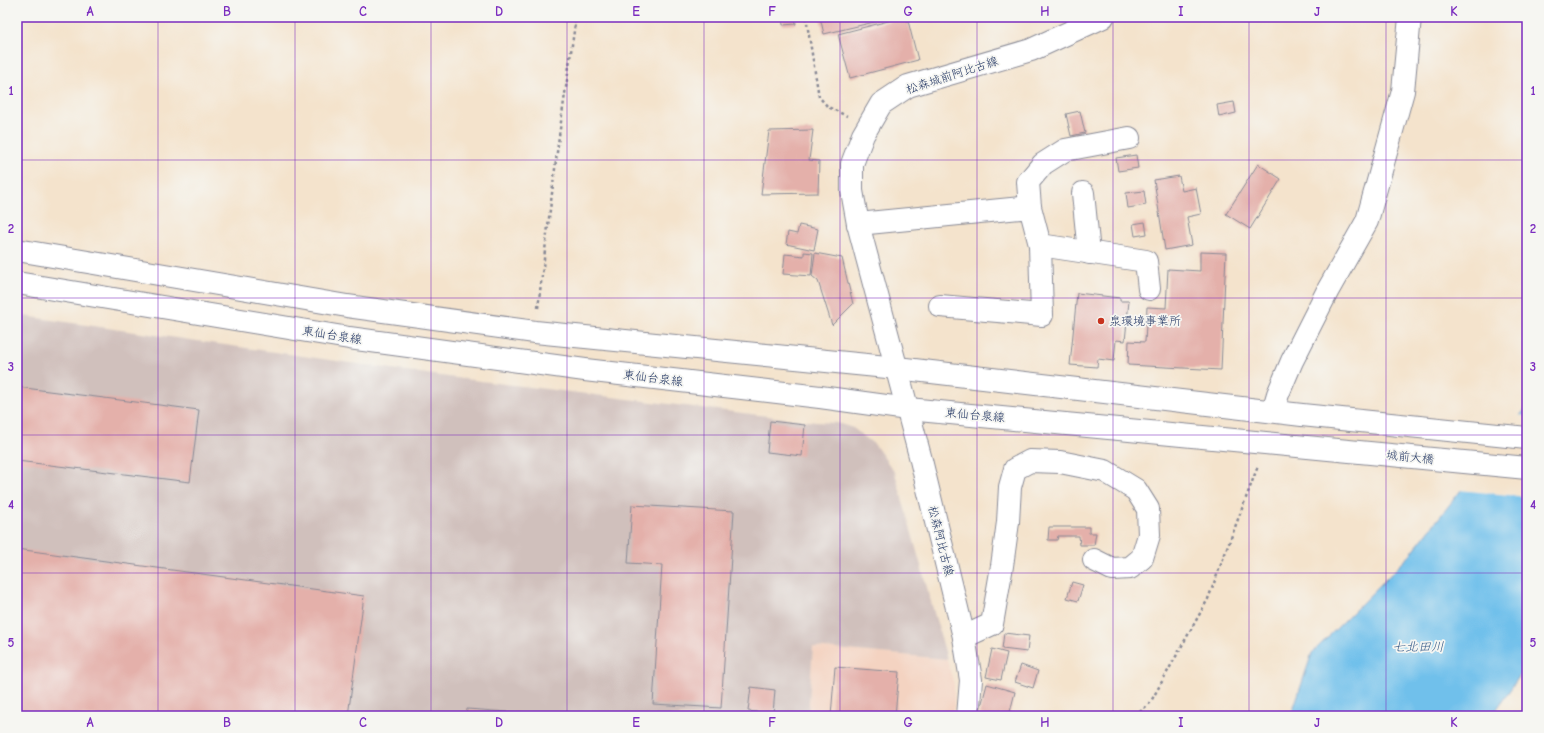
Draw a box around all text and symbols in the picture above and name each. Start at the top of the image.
text: A [86,4,94,19]
text: B [223,4,231,19]
text: C [359,4,367,19]
text: D [495,4,503,19]
text: E [632,4,640,19]
text: F [768,4,776,19]
text: G [903,4,913,19]
text: H [1040,4,1050,19]
text: I [1178,4,1184,19]
text: J [1314,4,1320,19]
text: K [1450,4,1458,19]
street label: 松森城前阿比古線 [904,54,1000,96]
text: 1 [8,83,14,98]
text: 1 [1530,83,1536,98]
text: 2 [8,221,14,236]
text: 2 [1530,221,1536,236]
place label: 泉環境事業所 [1109,314,1181,328]
marker: 泉環境事業所 [1096,316,1106,326]
street label: 東仙台泉線 [301,323,363,347]
text: 3 [8,359,14,374]
text: 3 [1530,359,1536,374]
street label: 東仙台泉線 [622,367,684,389]
street label: 東仙台泉線 [944,405,1006,425]
street label: 城前大橋 [1385,448,1435,466]
text: 4 [8,497,14,512]
text: 4 [1530,497,1536,512]
street label: 松森阿比古線 [925,504,957,578]
text: 5 [8,635,15,650]
text: 5 [1530,635,1537,650]
water label: 七北田川 [1392,639,1444,654]
text: A [86,715,94,730]
text: B [223,715,231,730]
text: C [359,715,367,730]
text: D [495,715,503,730]
text: E [632,715,640,730]
text: F [768,715,776,730]
text: G [903,715,913,730]
text: H [1040,715,1050,730]
text: I [1178,715,1184,730]
text: J [1314,715,1320,730]
text: K [1450,715,1458,730]

